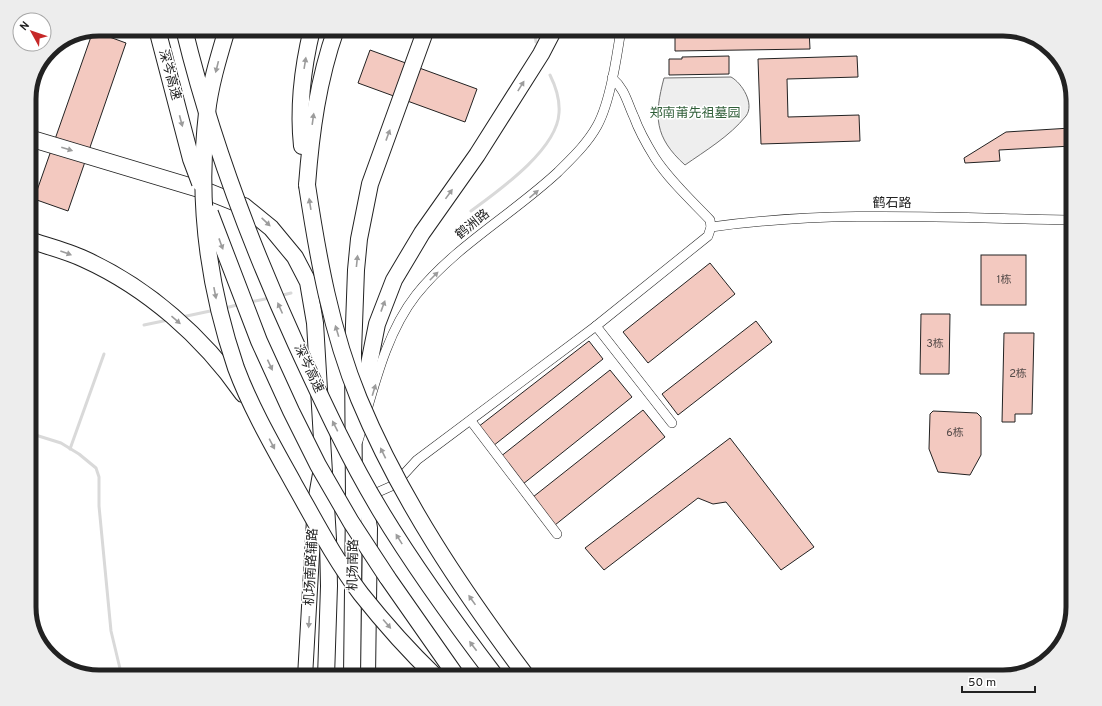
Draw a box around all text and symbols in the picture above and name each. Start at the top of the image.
north arrow [12,12,52,52]
text: N [17,19,33,34]
street label: 深岑高速 [155,48,183,102]
one-way arrow [303,57,309,69]
one-way arrow [213,60,219,73]
one-way arrow [517,81,525,91]
park label: 郑南莆先祖墓园 [649,106,741,122]
one-way arrow [310,113,317,125]
one-way arrow [178,115,184,127]
one-way arrow [385,129,391,141]
one-way arrow [61,146,73,152]
one-way arrow [445,189,453,200]
one-way arrow [528,189,539,198]
street label: 鹤石路 [872,195,912,212]
one-way arrow [307,198,313,211]
street label: 鹤洲路 [452,206,493,243]
one-way arrow [261,218,271,227]
one-way arrow [218,239,224,251]
one-way arrow [61,250,73,256]
one-way arrow [354,255,360,267]
one-way arrow [429,271,439,281]
house number: 1栋 [996,273,1012,287]
one-way arrow [212,287,218,299]
one-way arrow [381,300,387,312]
one-way arrow [277,302,283,313]
one-way arrow [171,315,182,324]
one-way arrow [334,325,340,337]
house number: 3栋 [926,337,944,351]
street label: 深岑高速 [290,342,326,396]
one-way arrow [267,359,273,370]
house number: 2栋 [1009,367,1027,381]
one-way arrow [371,383,377,395]
one-way arrow [332,420,339,431]
house number: 6栋 [946,426,964,440]
one-way arrow [269,438,276,450]
one-way arrow [380,447,386,458]
street label: 机场南路辅路 [302,528,322,606]
one-way arrow [395,533,402,545]
street label: 机场南路 [346,539,362,591]
one-way arrow [468,595,476,605]
one-way arrow [305,616,312,628]
one-way arrow [382,619,391,630]
one-way arrow [469,640,477,651]
scale bar [962,668,1035,694]
text: 50 m [968,675,996,691]

